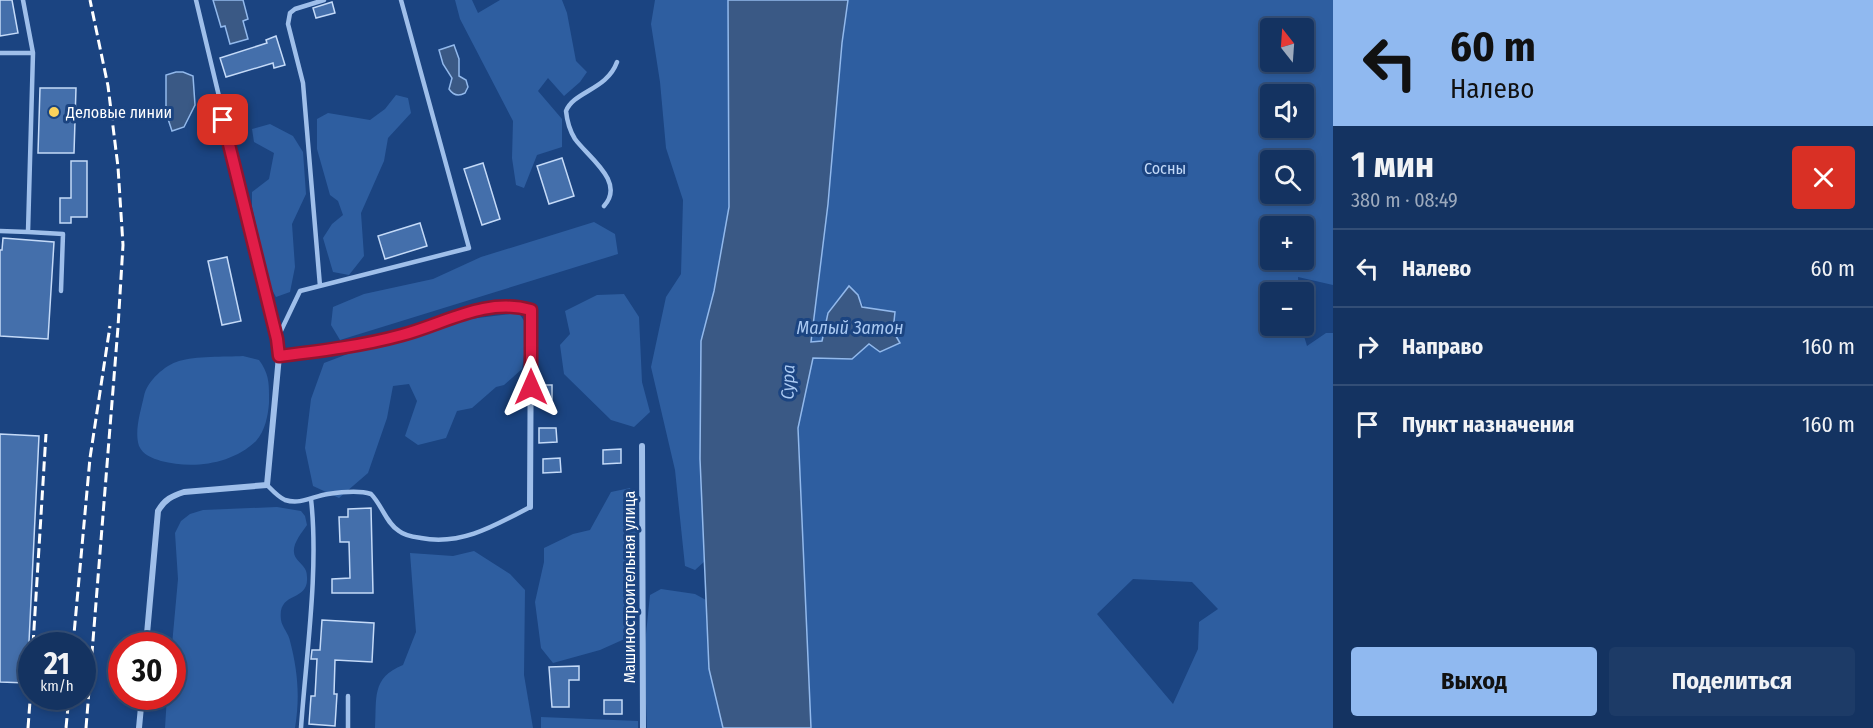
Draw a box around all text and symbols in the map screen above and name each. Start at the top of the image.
north arrow [1260,18,1314,72]
map controls [1260,18,1314,336]
text: 60 m [1450,22,1536,72]
icon: left [1351,24,1429,102]
text: Налево [1450,73,1534,105]
button: sound [1260,84,1314,138]
pin [197,94,248,145]
place label: Деловые линии [65,103,172,122]
icon: arrive [206,103,239,136]
marker: Деловые линии [47,105,61,119]
text: 1 мин [1351,143,1434,187]
button: close [1792,146,1855,209]
button: search [1260,150,1314,204]
park label: Сосны [1144,159,1186,178]
text: 380 m · 08:49 [1351,188,1458,212]
button: + [1260,216,1314,270]
icon: left [1351,252,1384,285]
text: Налево [1402,255,1471,282]
text: 60 m [1811,255,1855,282]
button: − [1260,282,1314,336]
water label: Малый Затон [796,317,904,339]
icon: right [1351,330,1384,363]
text: Направо [1402,333,1483,360]
text: 160 m [1802,333,1855,360]
position arrow [499,355,563,419]
water label: Сура [776,364,800,400]
icon: arrive [1351,408,1384,441]
text: Пункт назначения [1402,411,1574,438]
text: 160 m [1802,411,1855,438]
street label: Машиностроительная улица [620,491,639,683]
speed limit sign: 30 [108,632,186,710]
text: 21 [44,646,70,682]
button: Выход [1351,647,1597,716]
button: Поделиться [1609,647,1855,716]
text: km/h [40,677,74,695]

